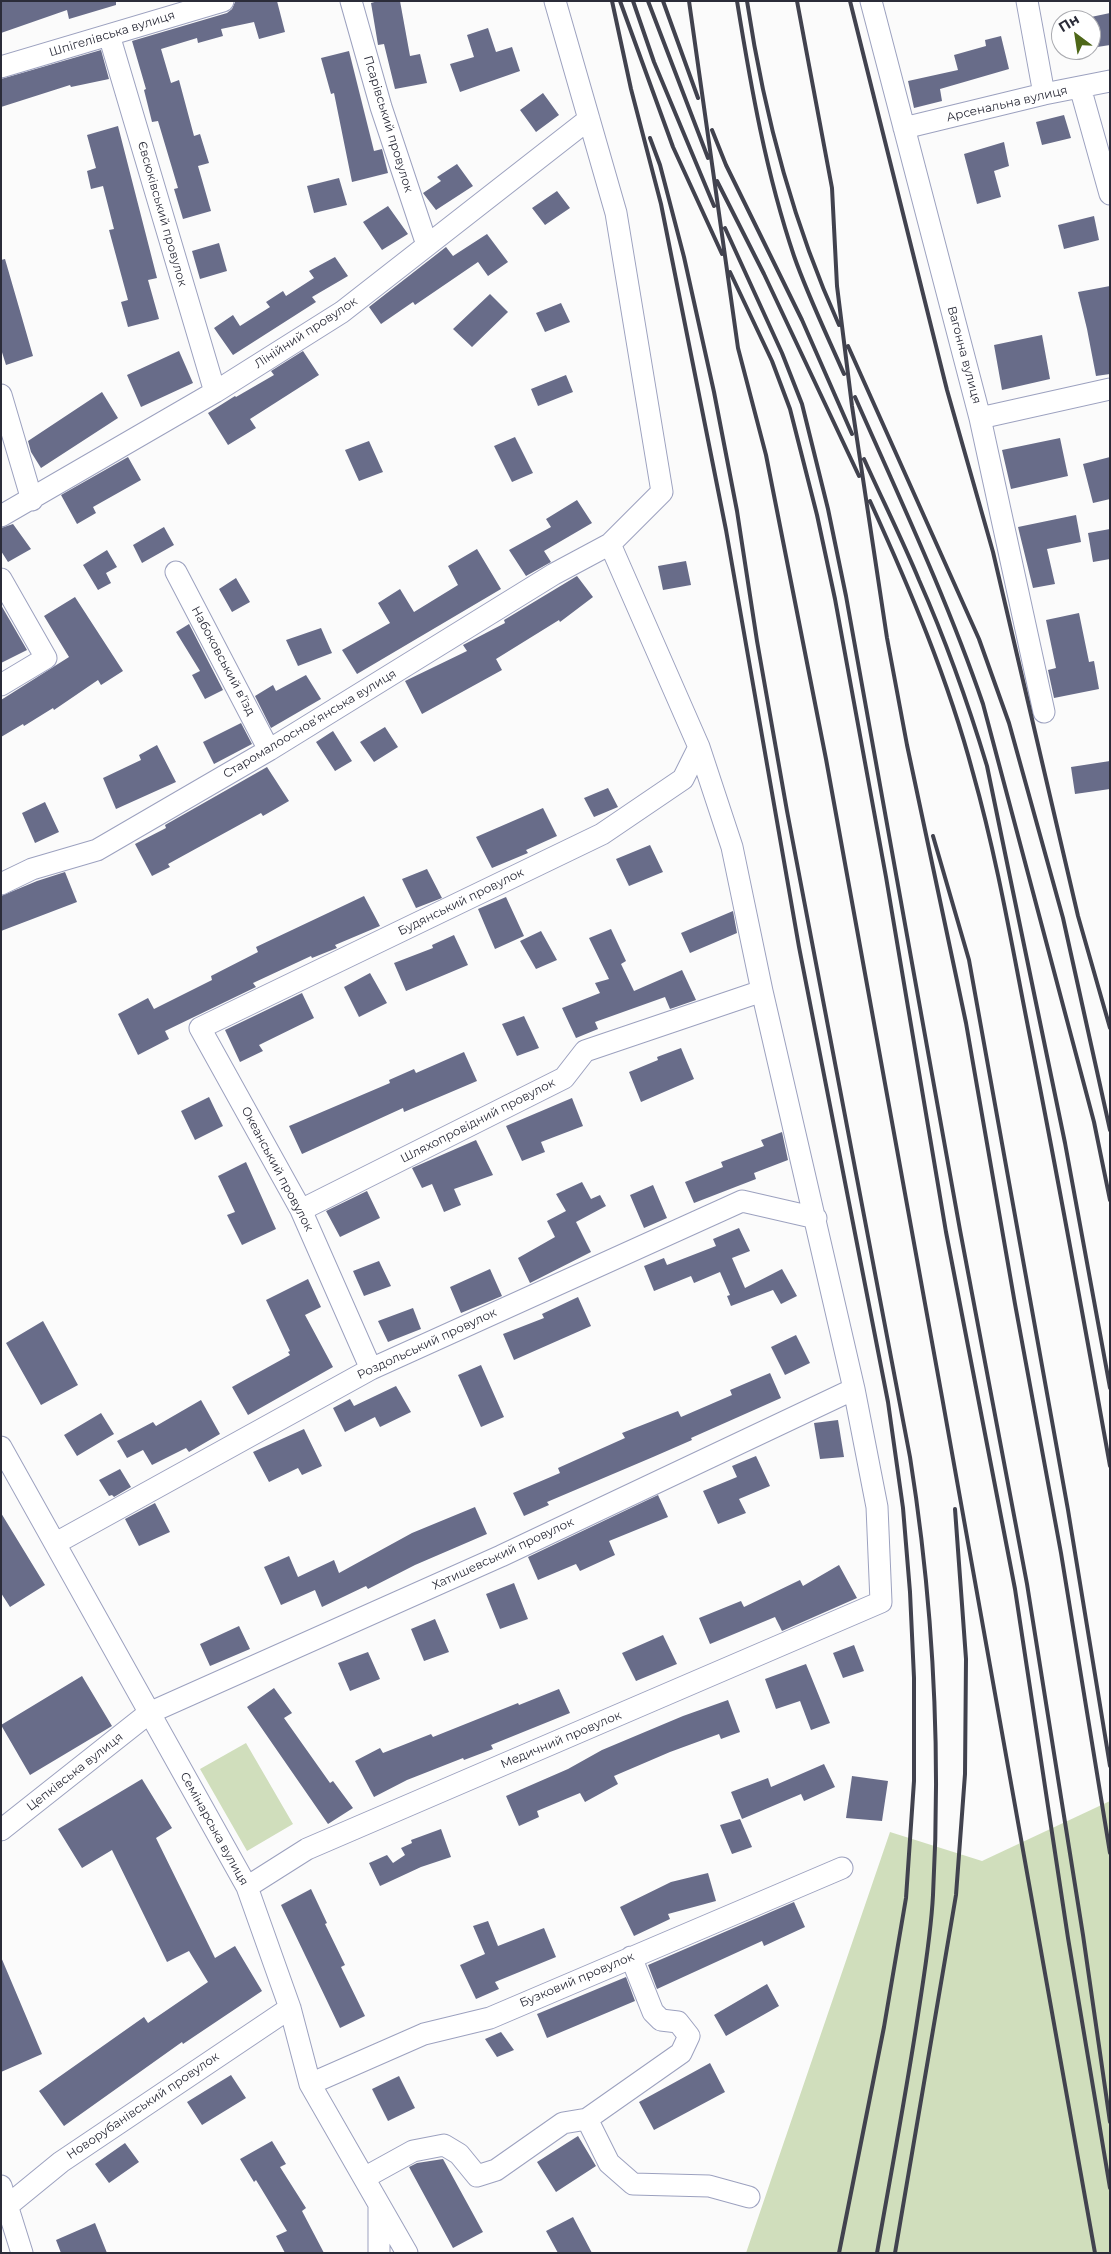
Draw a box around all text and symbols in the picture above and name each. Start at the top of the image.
street label: Шпігелівська вулиця [47,8,177,60]
north arrow [1051,10,1101,60]
text: Пн [1055,10,1082,36]
street label: Псарівський провулок [360,54,416,194]
street label: Арсенальна вулиця [945,83,1069,125]
street label: Євсюківський провулок [134,140,190,288]
street label: Лінійний провулок [252,294,360,372]
street label: Вагонна вулиця [944,305,984,405]
street label: Набоковський в’їзд [188,604,258,718]
street label: Старомалооснов’янська вулиця [221,666,399,782]
street label: Будянський провулок [396,865,526,939]
street label: Шляхопровідний провулок [398,1076,558,1166]
street label: Океанський провулок [238,1104,316,1234]
street label: Роздольський провулок [355,1305,499,1383]
street label: Хатишевський провулок [430,1515,576,1593]
street label: Медичний провулок [498,1708,624,1772]
street label: Цепківська вулиця [24,1730,126,1814]
street label: Семінарська вулиця [177,1770,251,1888]
street label: Бузковий провулок [518,1949,636,2011]
street label: Новорубанівський провулок [64,2050,222,2162]

